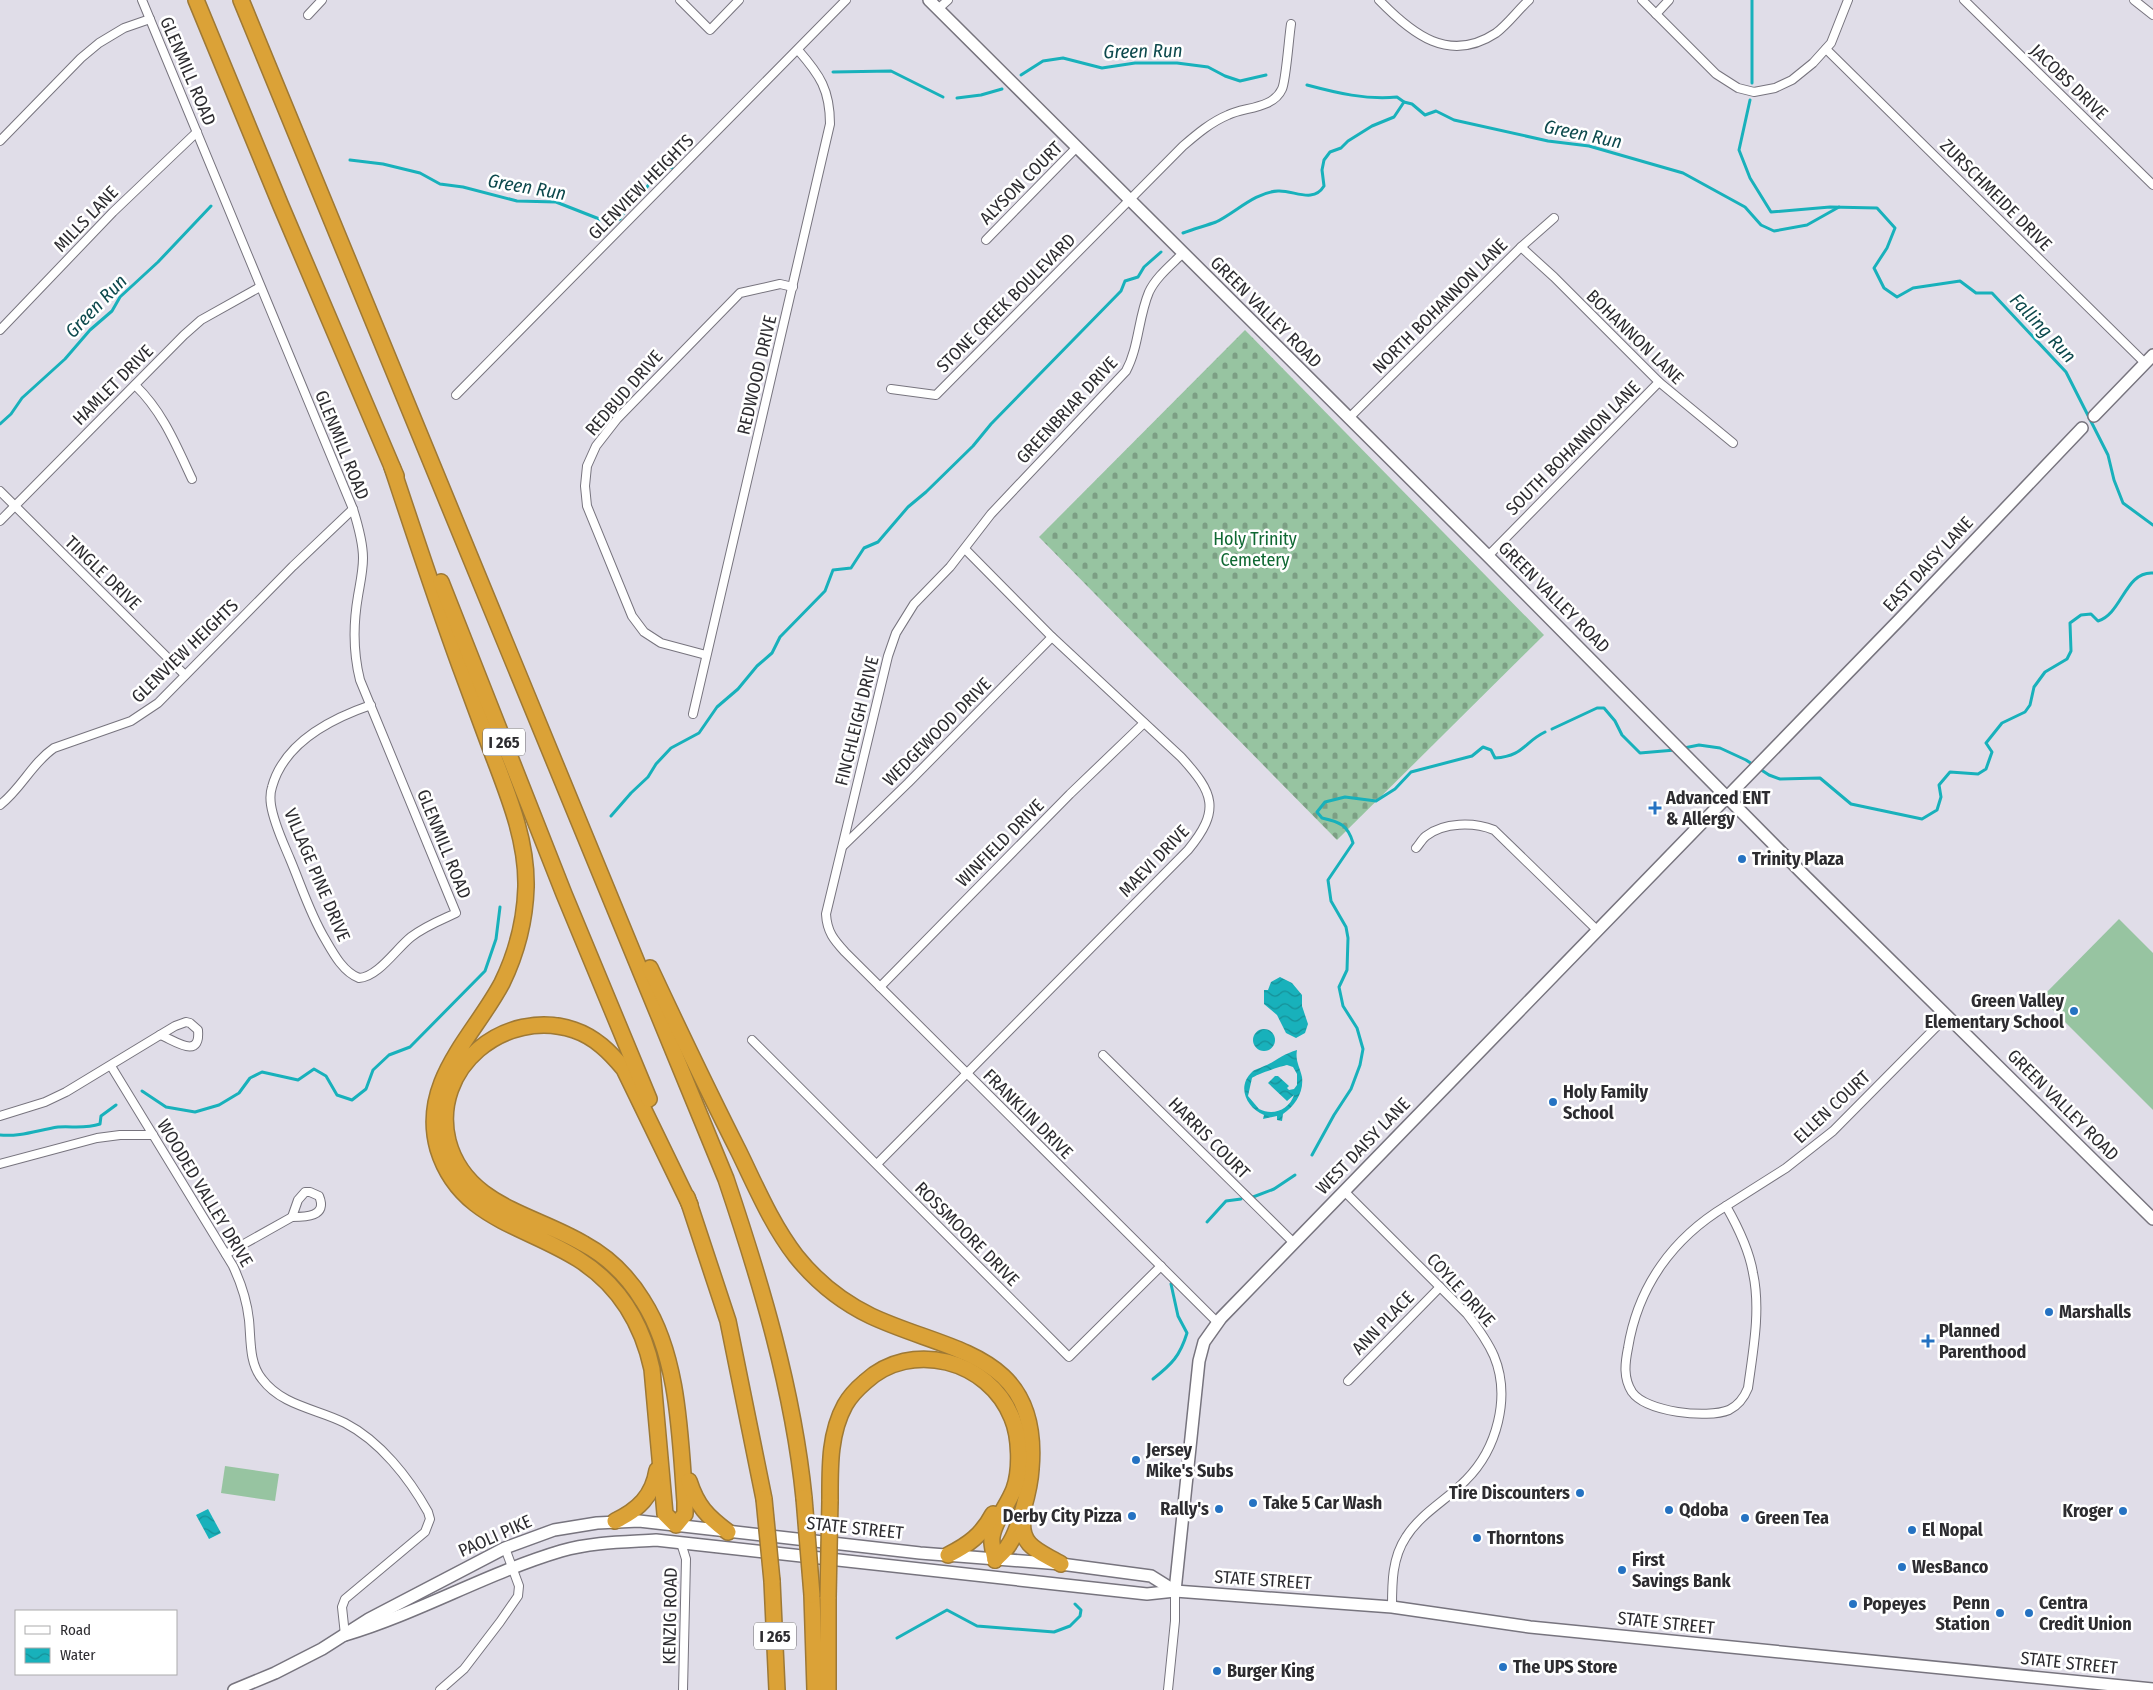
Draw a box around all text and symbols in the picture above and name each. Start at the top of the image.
street label: GLENMILL ROAD [155,13,221,129]
water label: Green Run [1103,39,1183,63]
street label: JACOBS DRIVE [2026,40,2112,124]
water label: Green Run [1542,115,1624,153]
street label: GLENVIEW HEIGHTS [584,130,698,244]
street label: ZURSCHMEIDE DRIVE [1935,134,2057,256]
street label: ALYSON COURT [975,136,1068,229]
water label: Green Run [486,169,568,205]
street label: MILLS LANE [49,181,123,257]
street label: STONE CREEK BOULEVARD [932,229,1080,377]
street label: NORTH BOHANNON LANE [1368,234,1512,378]
street label: GREEN VALLEY ROAD [1206,252,1326,372]
water label: Green Run [60,270,132,342]
street label: BOHANNON LANE [1582,285,1688,389]
water label: Falling Run [2005,289,2081,367]
street label: REDWOOD DRIVE [733,313,781,437]
street label: HAMLET DRIVE [68,340,158,430]
street label: REDBUD DRIVE [581,346,667,440]
street label: GREENBRIAR DRIVE [1012,352,1122,468]
street label: SOUTH BOHANNON LANE [1501,376,1645,520]
street label: GLENMILL ROAD [310,387,374,503]
street label: EAST DAISY LANE [1878,512,1978,616]
park label: Holy Trinity Cemetery [1213,528,1297,571]
street label: TINGLE DRIVE [60,531,146,615]
street label: GREEN VALLEY ROAD [1494,537,1614,657]
street label: GLENVIEW HEIGHTS [127,594,243,708]
street label: FINCHLEIGH DRIVE [830,654,884,788]
street label: WEDGEWOOD DRIVE [878,673,996,791]
road number: I 265 [483,729,525,756]
street label: GLENMILL ROAD [412,786,476,902]
place label: Advanced ENT & Allergy [1665,787,1771,830]
street label: WINFIELD DRIVE [951,794,1049,892]
marker: Advanced ENT & Allergy [1648,801,1662,815]
street label: VILLAGE PINE DRIVE [279,805,355,945]
street label: MAEVI DRIVE [1114,820,1194,902]
place label: Trinity Plaza [1752,848,1844,870]
marker: Trinity Plaza [1736,853,1748,865]
place label: Green Valley Elementary School [1925,990,2064,1033]
marker: Green Valley Elementary School [2068,1005,2080,1017]
street label: GREEN VALLEY ROAD [2003,1045,2123,1165]
street label: FRANKLIN DRIVE [978,1064,1078,1164]
street label: ELLEN COURT [1789,1066,1875,1148]
place label: Holy Family School [1563,1081,1648,1124]
street label: HARRIS COURT [1164,1093,1255,1184]
street label: WEST DAISY LANE [1311,1093,1415,1199]
marker: Holy Family School [1547,1096,1559,1108]
street label: WOODED VALLEY DRIVE [152,1115,258,1271]
street label: ROSSMOORE DRIVE [910,1177,1024,1291]
street label: COYLE DRIVE [1422,1249,1500,1331]
street label: ANN PLACE [1347,1287,1419,1359]
place label: Marshalls [2059,1301,2131,1323]
marker: Marshalls [2043,1306,2055,1318]
place label: Planned Parenthood [1939,1320,2026,1363]
marker: Planned Parenthood [1921,1334,1935,1348]
place label: Jersey Mike's Subs [1145,1439,1233,1482]
marker: Jersey Mike's Subs [1130,1454,1142,1466]
place label: Tire Discounters [1449,1482,1570,1504]
marker: Tire Discounters [1574,1487,1586,1499]
place label: Take 5 Car Wash [1263,1492,1382,1514]
marker: Take 5 Car Wash [1247,1497,1259,1509]
place label: Rally's [1160,1498,1209,1520]
place label: Qdoba [1679,1499,1728,1521]
place label: Kroger [2063,1500,2113,1522]
marker: Rally's [1213,1503,1225,1515]
marker: Qdoba [1663,1504,1675,1516]
place label: Derby City Pizza [1003,1505,1122,1527]
marker: Kroger [2117,1505,2129,1517]
place label: Green Tea [1755,1507,1829,1529]
street label: PAOLI PIKE [455,1510,535,1562]
marker: Derby City Pizza [1126,1510,1138,1522]
street label: STATE STREET [805,1512,905,1544]
marker: Green Tea [1739,1512,1751,1524]
place label: El Nopal [1922,1519,1983,1541]
marker: El Nopal [1906,1524,1918,1536]
place label: Thorntons [1487,1527,1564,1549]
marker: Thorntons [1471,1532,1483,1544]
place label: First Savings Bank [1632,1549,1731,1592]
place label: WesBanco [1912,1556,1989,1578]
marker: WesBanco [1896,1561,1908,1573]
marker: First Savings Bank [1616,1564,1628,1576]
street label: STATE STREET [1214,1566,1313,1594]
street label: KENZIG ROAD [658,1567,682,1665]
place label: Penn Station [1936,1592,1990,1635]
place label: Centra Credit Union [2039,1592,2132,1635]
place label: Popeyes [1863,1593,1926,1615]
marker: Popeyes [1847,1598,1859,1610]
street label: STATE STREET [1616,1607,1716,1639]
marker: Penn Station [1994,1607,2006,1619]
marker: Centra Credit Union [2023,1607,2035,1619]
legend [15,1610,178,1675]
text: Road [60,1621,91,1639]
road number: I 265 [754,1622,796,1650]
text: Water [60,1646,96,1664]
street label: STATE STREET [2019,1647,2119,1679]
place label: The UPS Store [1513,1656,1617,1678]
place label: Burger King [1227,1660,1314,1682]
marker: The UPS Store [1497,1661,1509,1673]
marker: Burger King [1211,1665,1223,1677]

